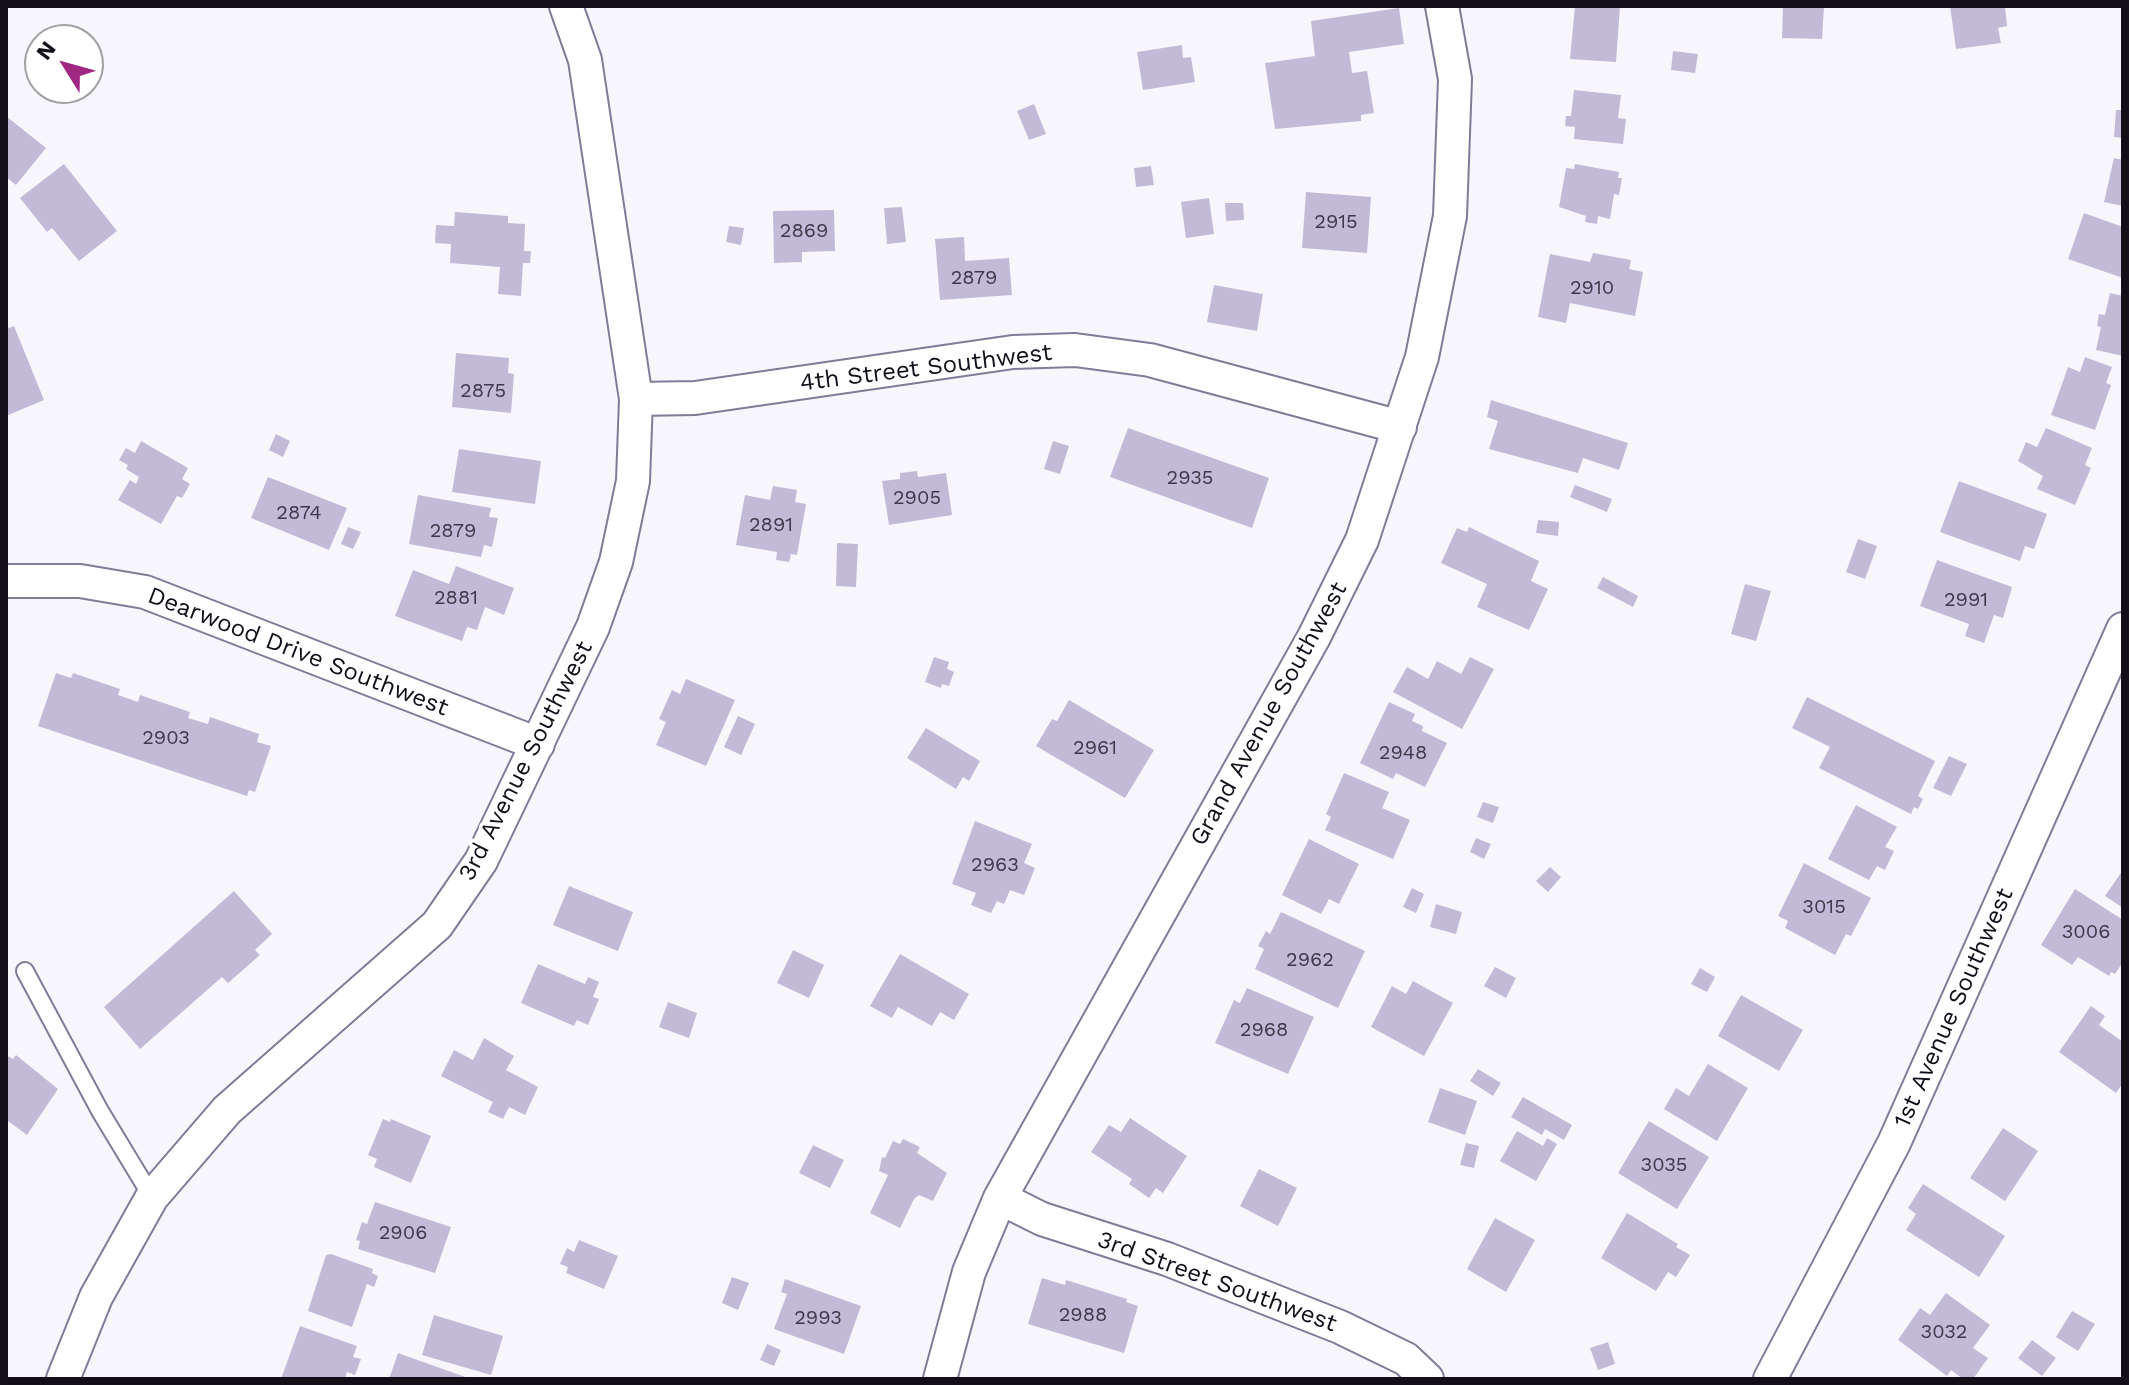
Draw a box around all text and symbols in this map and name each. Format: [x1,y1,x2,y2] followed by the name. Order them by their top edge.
[24,24,104,104] north arrow
[31,36,61,64] text: N
[1314,210,1358,234] house number: 2915
[780,219,828,243] house number: 2869
[951,266,997,290] house number: 2879
[1570,276,1614,300] house number: 2910
[798,338,1054,398] street label: 4th Street Southwest
[460,379,506,403] house number: 2875
[1167,466,1213,490] house number: 2935
[893,486,941,510] house number: 2905
[276,501,322,525] house number: 2874
[749,513,793,537] house number: 2891
[430,519,476,543] house number: 2879
[1184,577,1354,851] street label: Grand Avenue Southwest
[144,581,452,723] street label: Dearwood Drive Southwest
[434,586,478,610] house number: 2881
[1944,588,1988,612] house number: 2991
[453,636,599,886] street label: 3rd Avenue Southwest
[142,726,190,750] house number: 2903
[1073,736,1117,760] house number: 2961
[1379,741,1427,765] house number: 2948
[971,853,1019,877] house number: 2963
[1888,884,2020,1132] street label: 1st Avenue Southwest
[1802,895,1846,919] house number: 3015
[2062,920,2110,944] house number: 3006
[1286,948,1334,972] house number: 2962
[1240,1018,1288,1042] house number: 2968
[1641,1153,1687,1177] house number: 3035
[379,1221,427,1245] house number: 2906
[1093,1225,1341,1339] street label: 3rd Street Southwest
[1059,1303,1107,1327] house number: 2988
[794,1306,842,1330] house number: 2993
[1920,1320,1968,1344] house number: 3032

